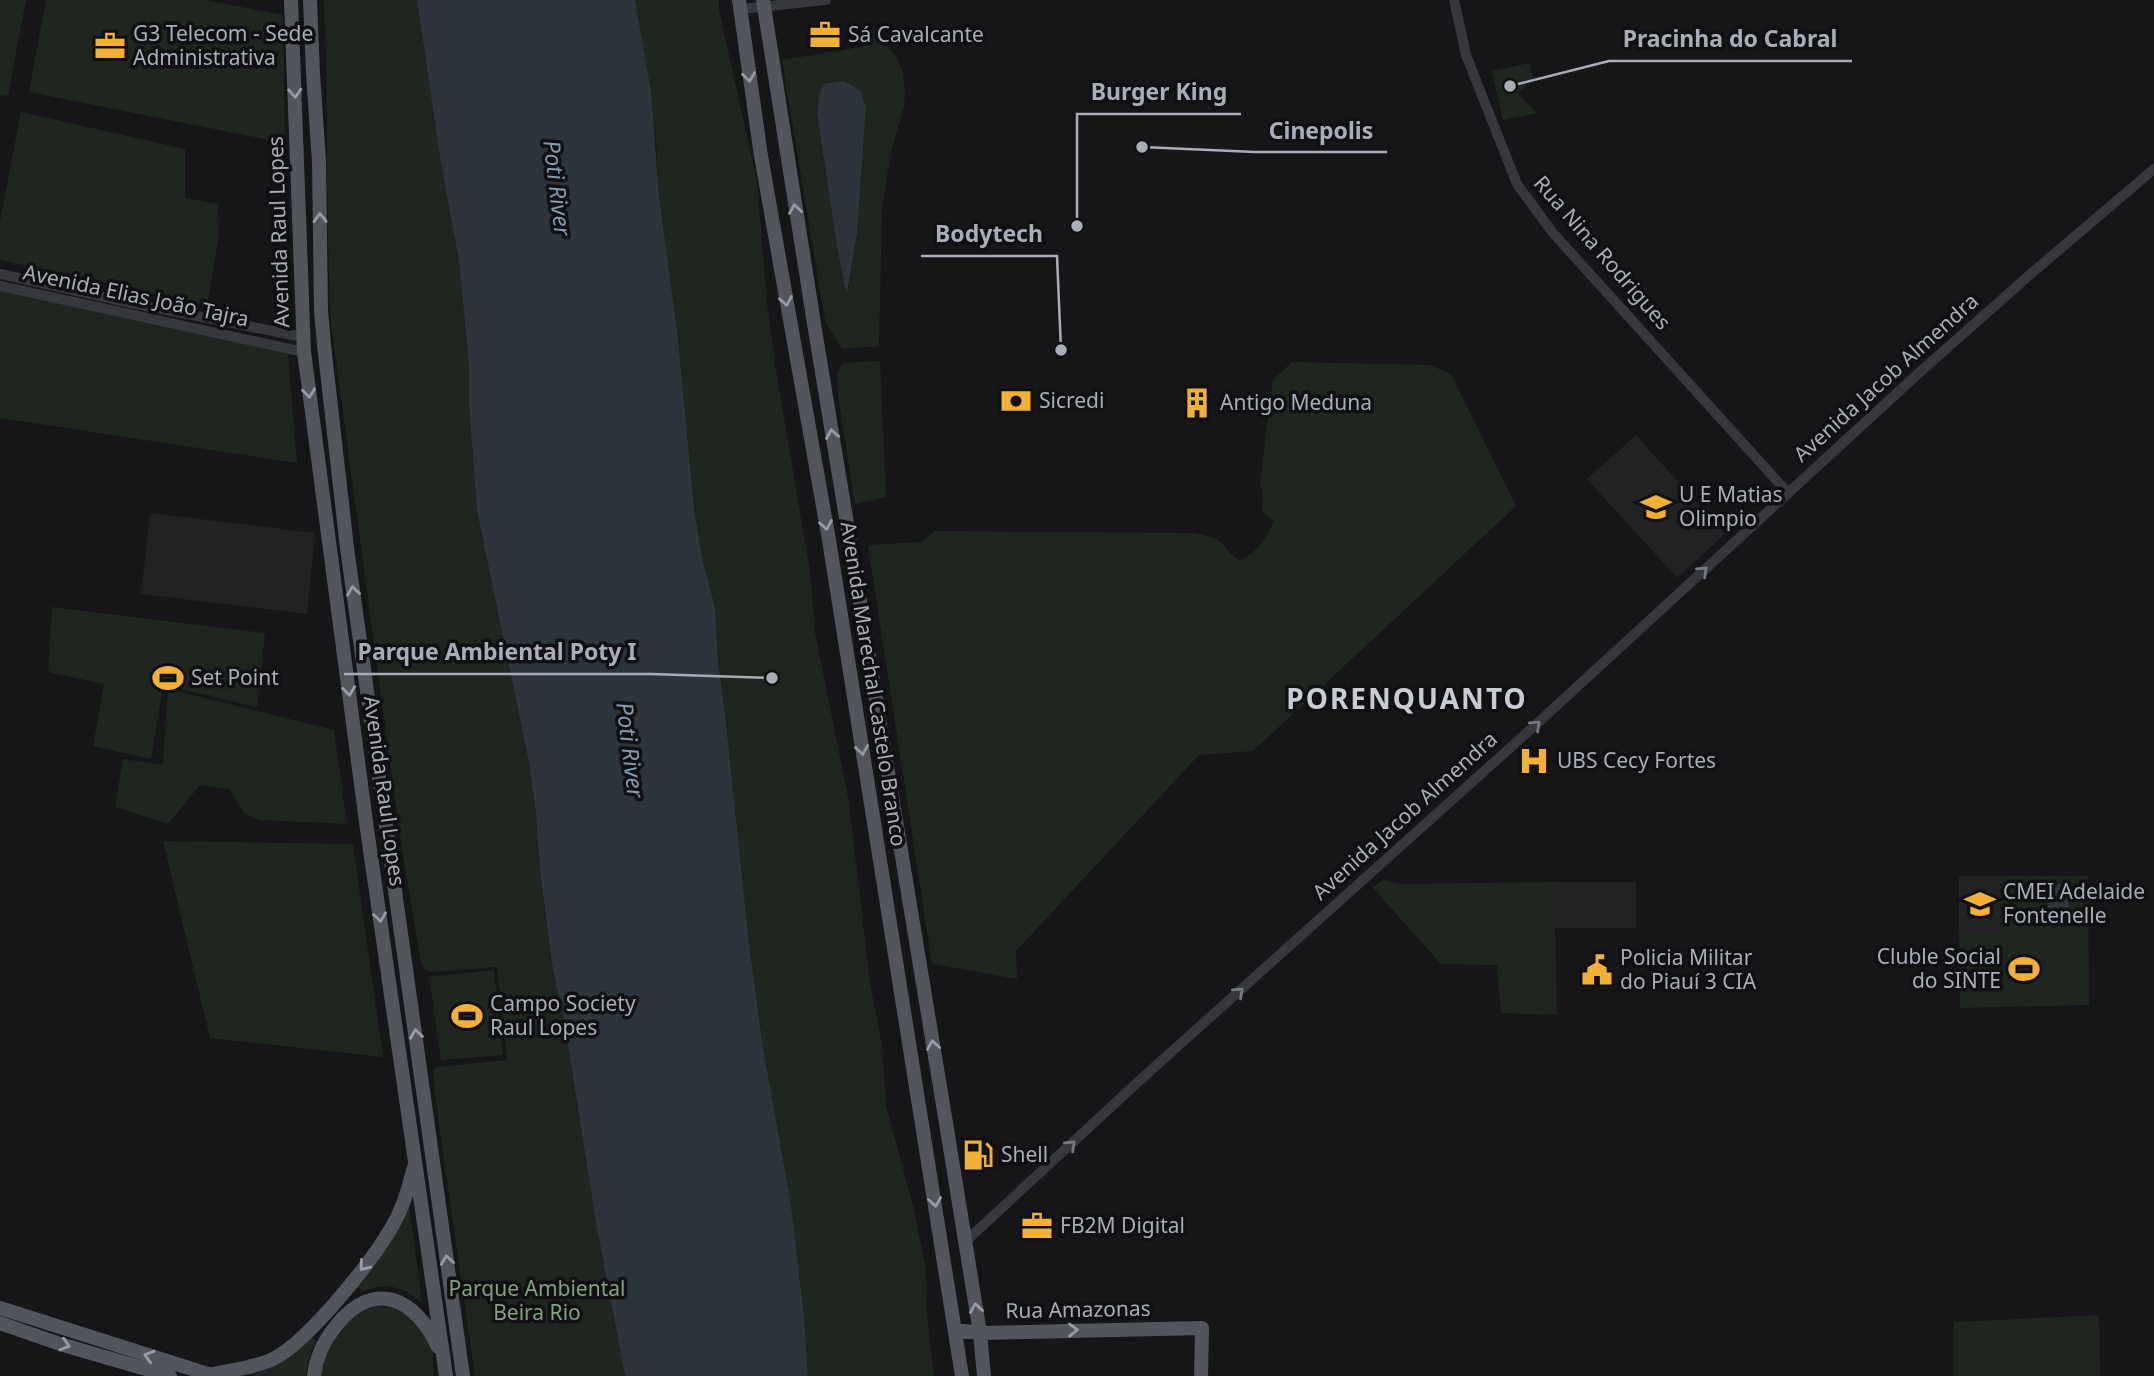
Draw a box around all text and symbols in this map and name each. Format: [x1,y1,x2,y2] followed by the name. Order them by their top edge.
[1609,17,1852,61] callout: Pracinha do Cabral
[808,18,842,52] office icon: Sá Cavalcante
[133,19,313,71] place label: G3 Telecom - Sede Administrativa
[848,20,984,48] place label: Sá Cavalcante
[1623,22,1837,54] text: Pracinha do Cabral
[93,29,127,63] office icon: G3 Telecom - Sede Administrativa
[1077,70,1241,114] callout: Burger King
[742,71,757,82] one-way arrow
[1091,75,1227,107] text: Burger King
[287,87,302,98] one-way arrow
[1255,108,1387,152] callout: Cinepolis
[1269,114,1373,146] text: Cinepolis
[261,136,295,328] street label: Avenida Raul Lopes
[536,138,580,238] water label: Poti River
[1528,169,1677,335] street label: Rua Nina Rodrigues
[788,204,803,215] one-way arrow
[312,212,328,223] one-way arrow
[921,212,1057,256] callout: Bodytech
[935,217,1043,249] text: Bodytech
[21,257,252,333] street label: Avenida Elias João Tajra
[1787,287,1984,468] street label: Avenida Jacob Almendra
[777,295,792,307] one-way arrow
[999,384,1033,418] bank icon: Sicredi
[1039,386,1104,414] place label: Sicredi
[1180,386,1214,420] building icon: Antigo Meduna
[301,387,316,399] one-way arrow
[1220,388,1372,416] place label: Antigo Meduna
[825,428,840,440] one-way arrow
[1679,480,1783,532] place label: U E Matias Olimpio
[1639,490,1673,524] school or university icon: U E Matias Olimpio
[818,519,833,531] one-way arrow
[834,519,914,848] street label: Avenida Marechal Castelo Branco
[1695,567,1708,579] one-way arrow
[346,585,361,597] one-way arrow
[344,630,651,674] callout: Parque Ambiental Poty I
[358,635,636,667] text: Parque Ambiental Poty I
[151,661,185,695] sports icon: Set Point
[191,663,279,691] place label: Set Point
[1286,679,1528,717] district label: PORENQUANTO
[342,686,357,697] one-way arrow
[358,694,412,888] street label: Avenida Raul Lopes
[609,700,653,800] water label: Poti River
[1528,721,1541,733] one-way arrow
[1306,725,1503,906] street label: Avenida Jacob Almendra
[854,744,869,755] one-way arrow
[1517,744,1551,778] hospital icon: UBS Cecy Fortes
[1557,746,1716,774] place label: UBS Cecy Fortes
[2003,877,2145,929] place label: CMEI Adelaide Fontenelle
[1963,887,1997,921] school or university icon: CMEI Adelaide Fontenelle
[373,911,388,923] one-way arrow
[1877,942,2001,994] place label: Cluble Social do SINTE
[1620,943,1757,995] place label: Policia Militar do Piauí 3 CIA
[2007,952,2041,986] sports icon: Cluble Social do SINTE
[1580,953,1614,987] public building icon: Policia Militar do Piauí 3 CIA
[1231,987,1244,1000] one-way arrow
[490,989,636,1041] place label: Campo Society Raul Lopes
[450,999,484,1033] sports icon: Campo Society Raul Lopes
[408,1029,423,1040] one-way arrow
[926,1039,941,1051] one-way arrow
[961,1138,995,1172] fuel station icon: Shell
[1001,1140,1048,1168] place label: Shell
[1063,1140,1076,1153] one-way arrow
[927,1196,942,1208] one-way arrow
[1020,1209,1054,1243] office icon: FB2M Digital
[1060,1211,1185,1239] place label: FB2M Digital
[440,1254,455,1266] one-way arrow
[360,1259,373,1271] one-way arrow
[449,1274,625,1326] park label: Parque Ambiental Beira Rio
[1005,1294,1151,1324] street label: Rua Amazonas
[969,1302,984,1314] one-way arrow
[1068,1322,1078,1338] one-way arrow
[58,1337,70,1352] one-way arrow
[143,1349,155,1364] one-way arrow

